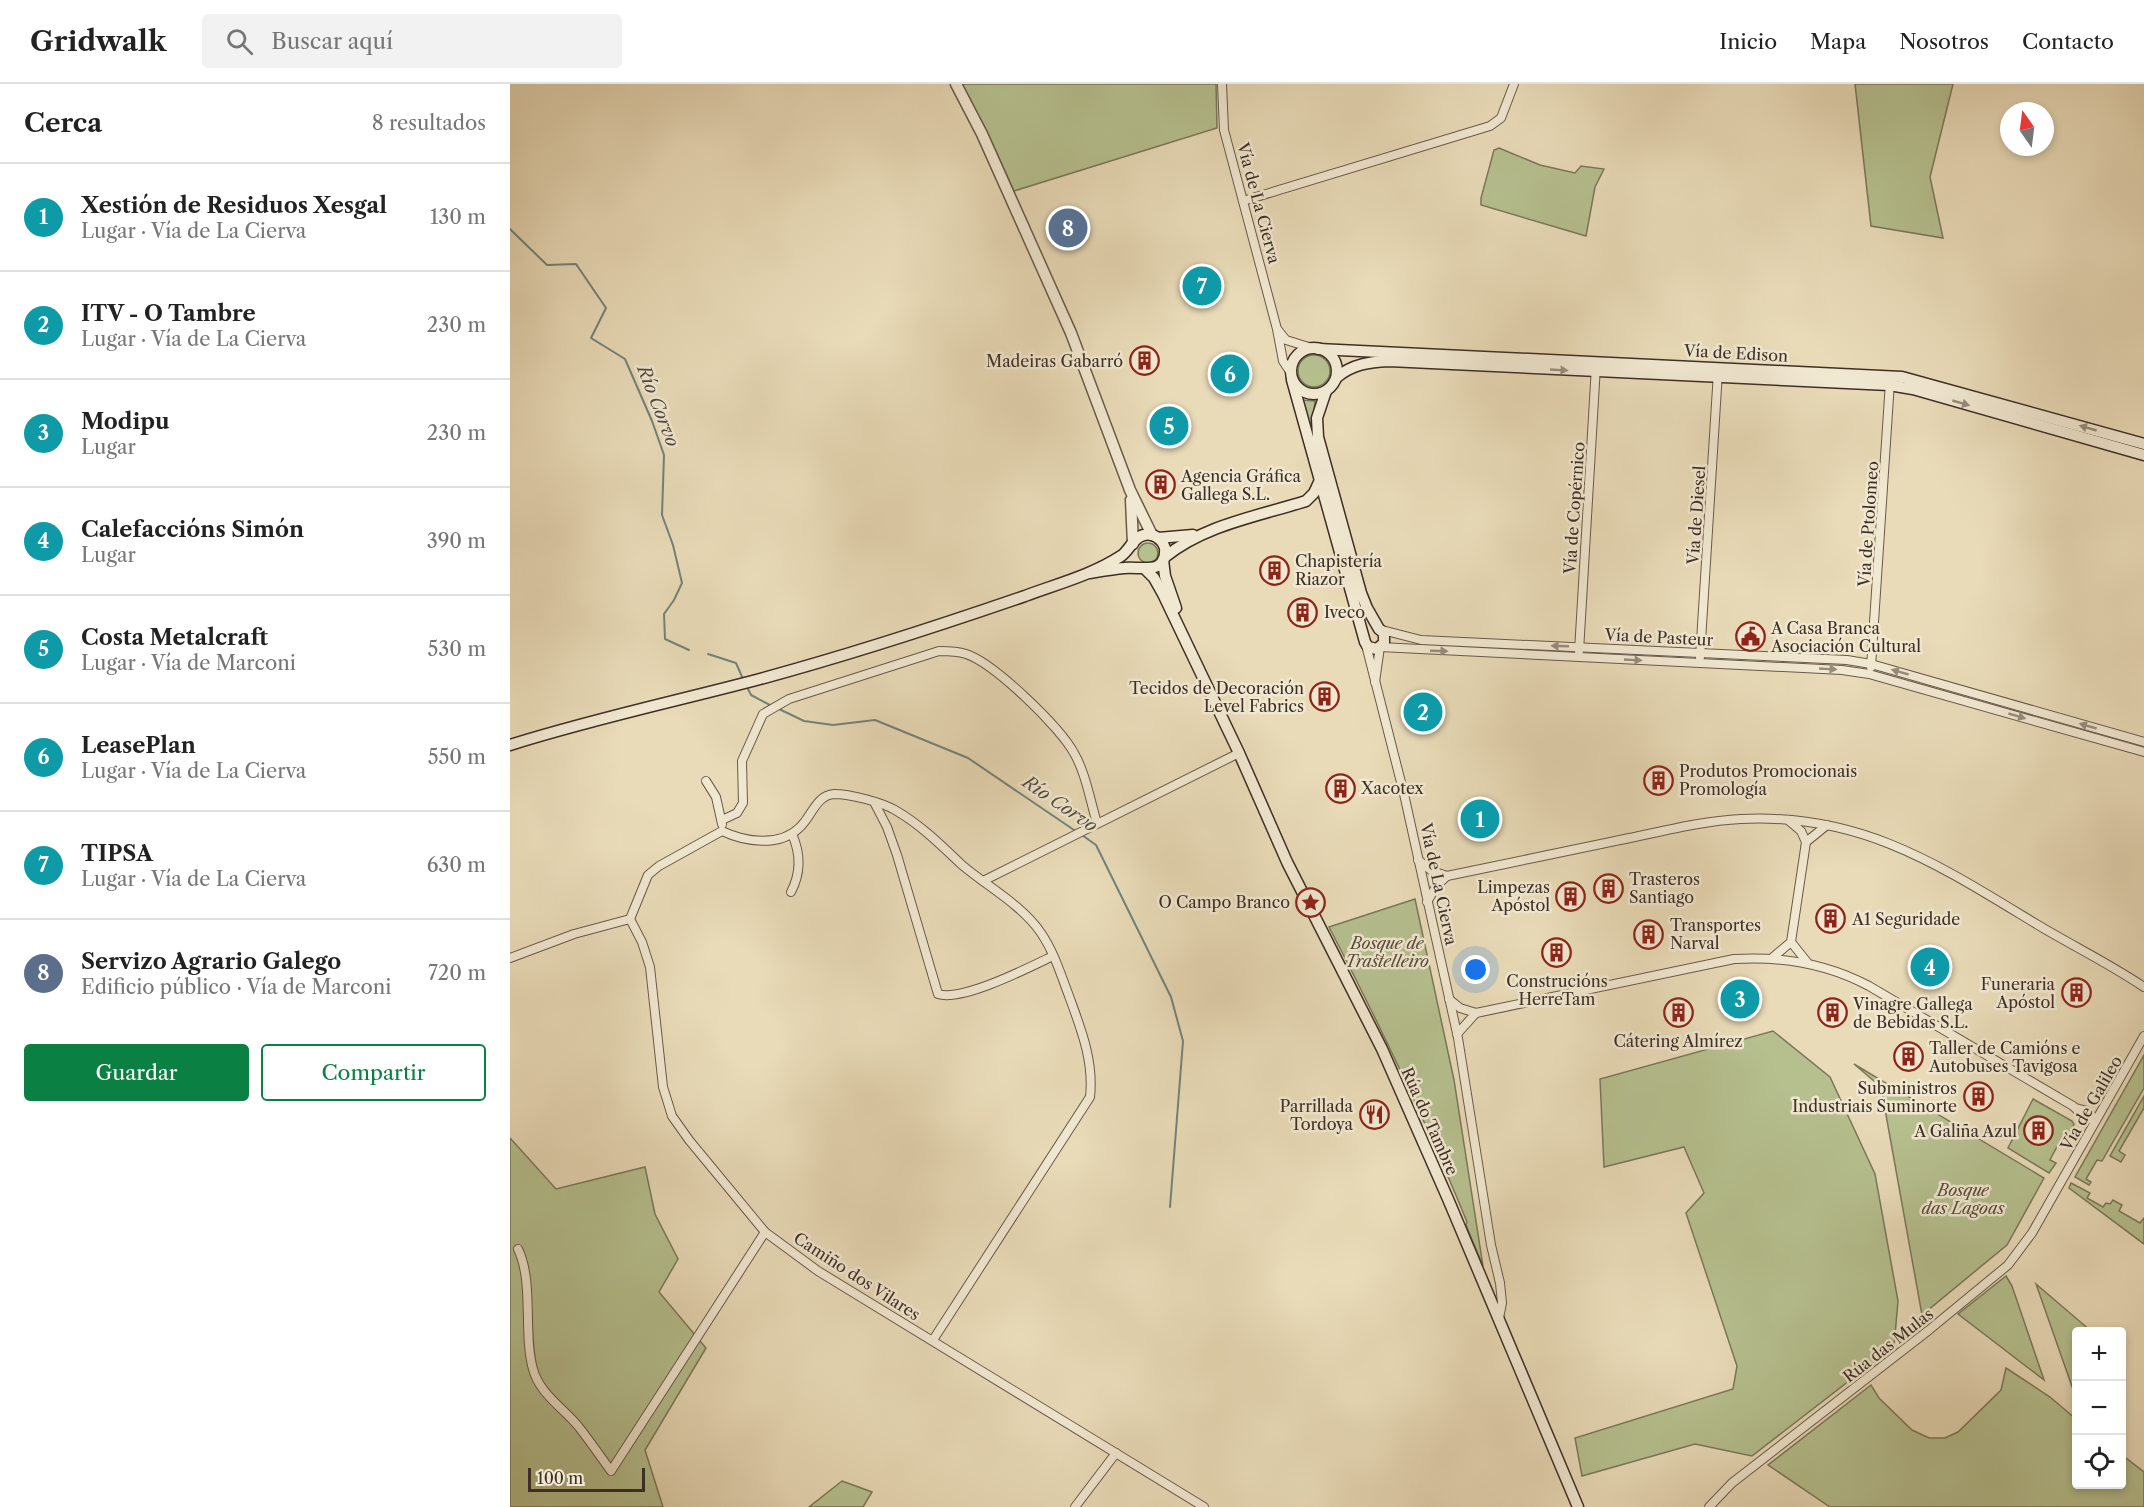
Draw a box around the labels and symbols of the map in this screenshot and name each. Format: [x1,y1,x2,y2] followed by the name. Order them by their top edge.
[2000,102,2054,156] north arrow
[1233,139,1285,266] street label: Vía de La Cierva
[1048,206,1088,250] pin: 8
[1182,264,1222,308] pin: 7
[1682,340,1789,366] street label: Vía de Edison
[1128,345,1160,377] building icon: Madeiras Gabarró
[986,351,1123,371] place label: Madeiras Gabarró
[1210,352,1250,396] pin: 6
[632,360,684,450] water label: Río Corvo
[1550,365,1569,374] one-way arrow
[1953,399,1971,408] one-way arrow
[1150,404,1188,448] pin: 5
[2079,423,2097,432] one-way arrow
[1559,441,1589,576] street label: Vía de Copérnico
[1854,460,1882,589] street label: Vía de Ptolomeo
[1682,465,1709,566] street label: Vía de Diesel
[1180,466,1301,504] place label: Agencia Gráfica Gallega S.L.
[1144,469,1176,501] building icon: Agencia Gráfica Gallega S.L.
[1295,551,1383,589] place label: Chapistería Riazor
[1258,554,1290,586] building icon: Chapistería Riazor
[1287,596,1319,628] building icon: Iveco
[1324,602,1365,622] place label: Iveco
[1770,618,1921,656] place label: A Casa Branca Asociación Cultural
[1734,621,1766,653] public building icon: A Casa Branca Asociación Cultural
[1603,624,1714,650] street label: Vía de Pasteur
[1551,642,1570,651] one-way arrow
[1429,646,1448,655] one-way arrow
[1624,655,1643,664] one-way arrow
[1819,665,1838,674] one-way arrow
[1891,667,1909,676] one-way arrow
[1129,678,1304,716] place label: Tecidos de Decoración Level Fabrics
[1309,681,1341,713] building icon: Tecidos de Decoración Level Fabrics
[1404,690,1442,734] pin: 2
[2008,712,2026,721] one-way arrow
[2079,721,2097,730] one-way arrow
[1679,761,1857,799] place label: Produtos Promocionais Promología
[1642,764,1674,796] building icon: Produtos Promocionais Promología
[1017,770,1102,837] water label: Río Corvo
[1324,772,1356,804] building icon: Xacotex
[1360,778,1424,798] place label: Xacotex
[1460,796,1500,842] pin: 1
[1416,820,1462,947] street label: Vía de La Cierva
[1629,869,1700,907] place label: Trasteros Santiago
[1592,872,1624,904] building icon: Trasteros Santiago
[1477,877,1550,915] place label: Limpezas Apóstol
[1555,880,1587,912] building icon: Limpezas Apóstol
[1295,886,1327,918] place icon: O Campo Branco
[1158,892,1290,912] place label: O Campo Branco
[1815,903,1847,935] building icon: A1 Seguridade
[1851,909,1960,929] place label: A1 Seguridade
[1670,915,1761,953] place label: Transportes Narval
[1633,918,1665,950] building icon: Transportes Narval
[1345,933,1429,971] park label: Bosque de Trastelleiro
[1541,937,1573,969] building icon: Construcións HerreTam
[1910,944,1950,990] pin: 4
[1461,955,1490,984] your location
[1506,971,1608,1009] place label: Construcións HerreTam
[1981,974,2056,1012] place label: Funeraria Apóstol
[1720,976,1760,1022] pin: 3
[2060,977,2092,1009] building icon: Funeraria Apóstol
[1852,994,1973,1032] place label: Vinagre Gallega de Bebidas S.L.
[1662,997,1694,1029] building icon: Cátering Almírez
[1816,997,1848,1029] building icon: Vinagre Gallega de Bebidas S.L.
[1613,1031,1743,1051] place label: Cátering Almírez
[1928,1038,2081,1076] place label: Taller de Camións e Autobuses Tavigosa
[1892,1041,1924,1073] building icon: Taller de Camións e Autobuses Tavigosa
[2055,1052,2126,1155] street label: Vía de Galileo
[1397,1064,1463,1178] street label: Rúa do Tambre
[1792,1078,1957,1116] place label: Subministros Industriais Suminorte
[1962,1081,1994,1113] building icon: Subministros Industriais Suminorte
[1280,1096,1354,1134] place label: Parrillada Tordoya
[1358,1099,1390,1131] restaurant icon: Parrillada Tordoya
[2022,1115,2054,1147] building icon: A Galiña Azul
[1913,1121,2017,1141] place label: A Galiña Azul
[1922,1180,2004,1218] park label: Bosque das Lagoas
[790,1228,924,1324] street label: Camiño dos Vilares
[1839,1304,1937,1386] street label: Rúa das Mulas
[528,1465,645,1492] scale bar

